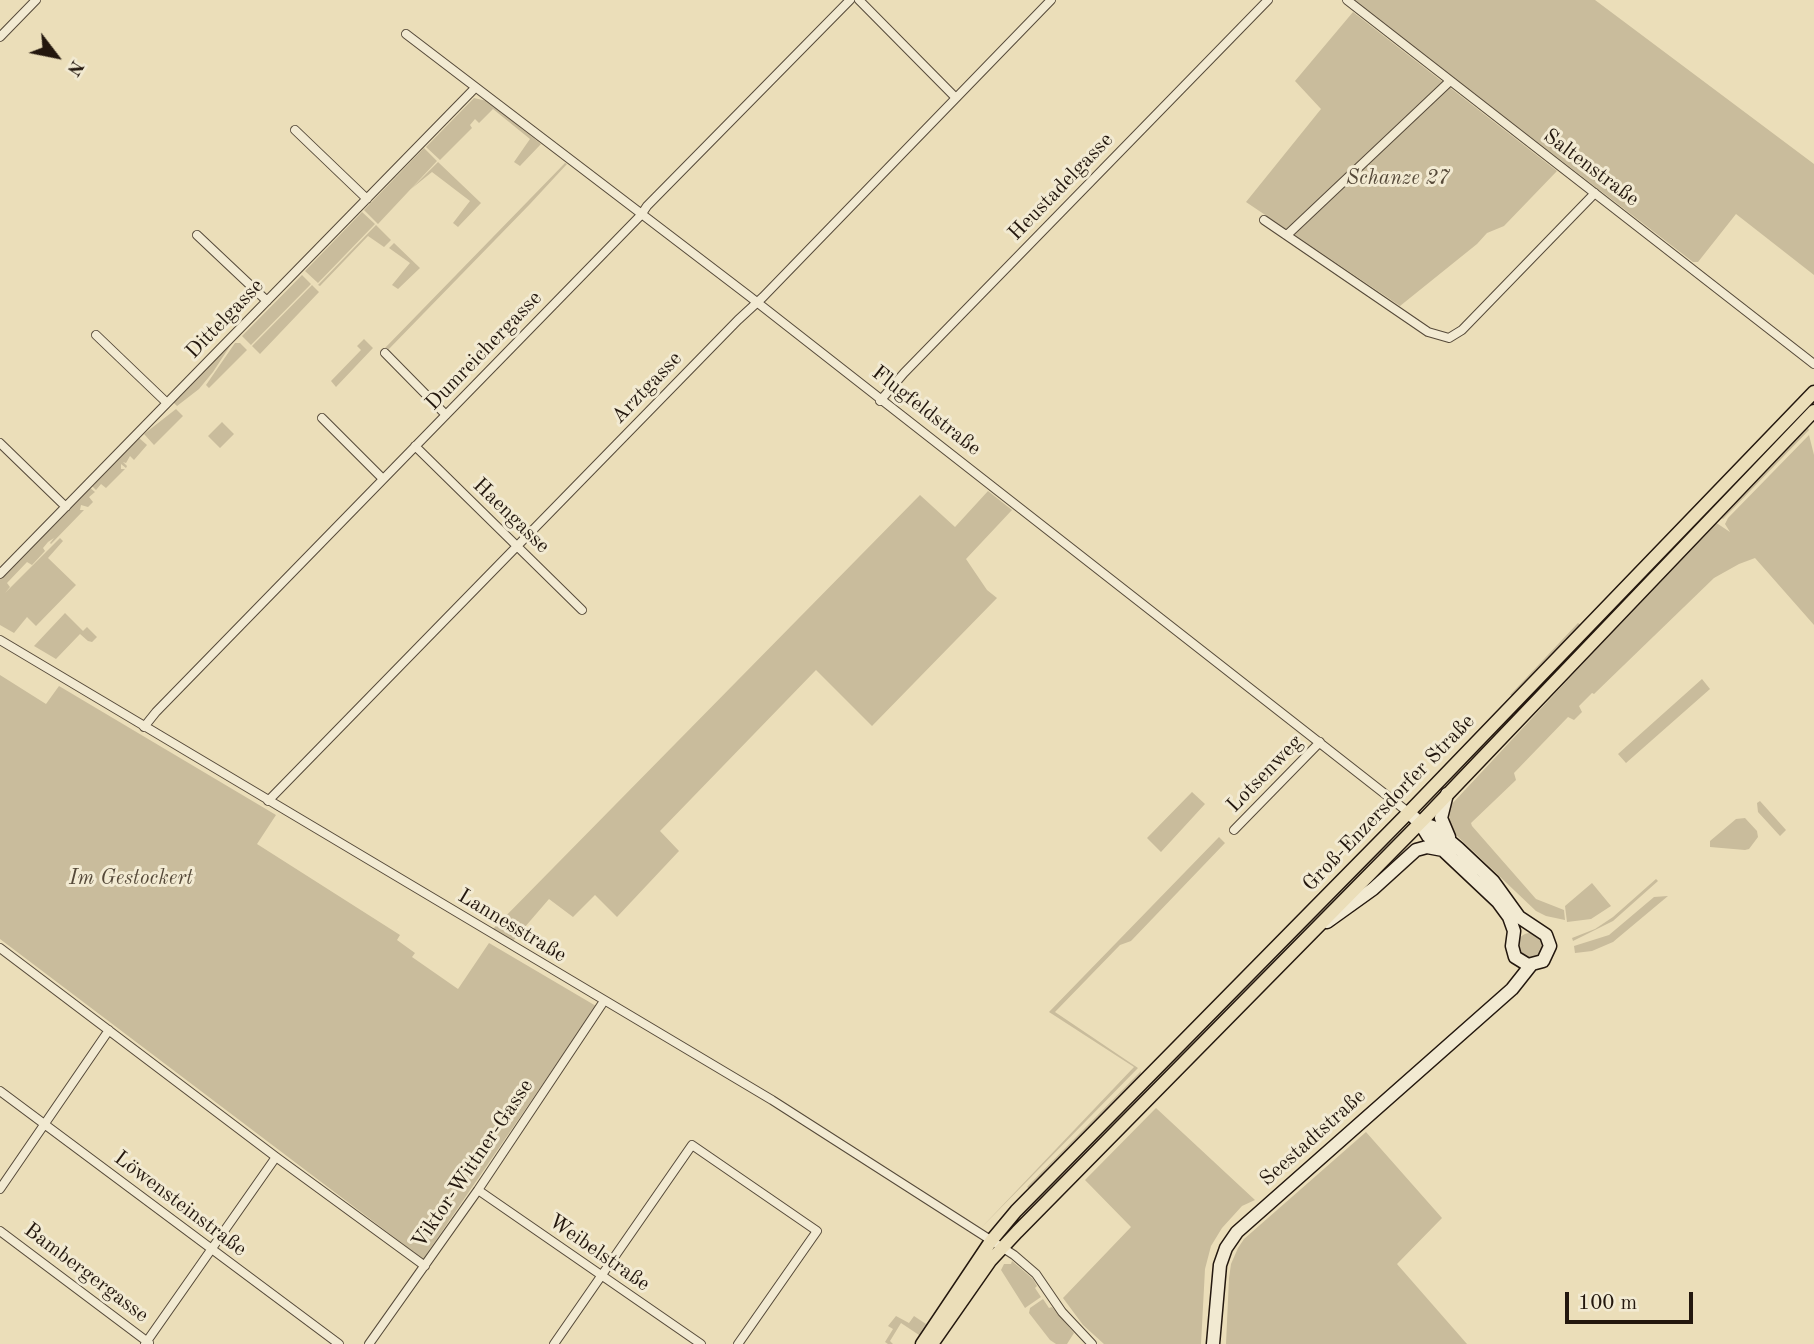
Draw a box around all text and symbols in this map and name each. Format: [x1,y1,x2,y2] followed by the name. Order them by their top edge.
[21,21,91,91] north arrow
[62,56,86,79] text: N
[1538,124,1644,212] street label: Saltenstraße
[1003,128,1119,246] street label: Heustadelgasse
[1346,165,1450,191] park label: Schanze 27
[181,274,269,364] street label: Dittelgasse
[421,286,547,416] street label: Dumreichergasse
[606,347,688,429] street label: Arztgasse
[866,361,986,461] street label: Flugfeldstraße
[467,473,555,559] street label: Haengasse
[1298,709,1480,897] street label: Groß-Enzersdorfer Straße
[1222,730,1308,818] street label: Lotsenweg
[69,865,193,891] park label: Im Gestockert
[453,884,571,968] street label: Lannesstraße
[407,1075,539,1253] street label: Viktor-Wittner-Gasse
[1255,1084,1371,1192] street label: Seestadtstraße
[109,1146,251,1262] street label: Löwensteinstraße
[543,1209,655,1297] street label: Weibelstraße
[19,1218,153,1328] street label: Bambergergasse
[1569,1278,1697,1322] scale bar
[1578,1293,1637,1314] text: 100 m

